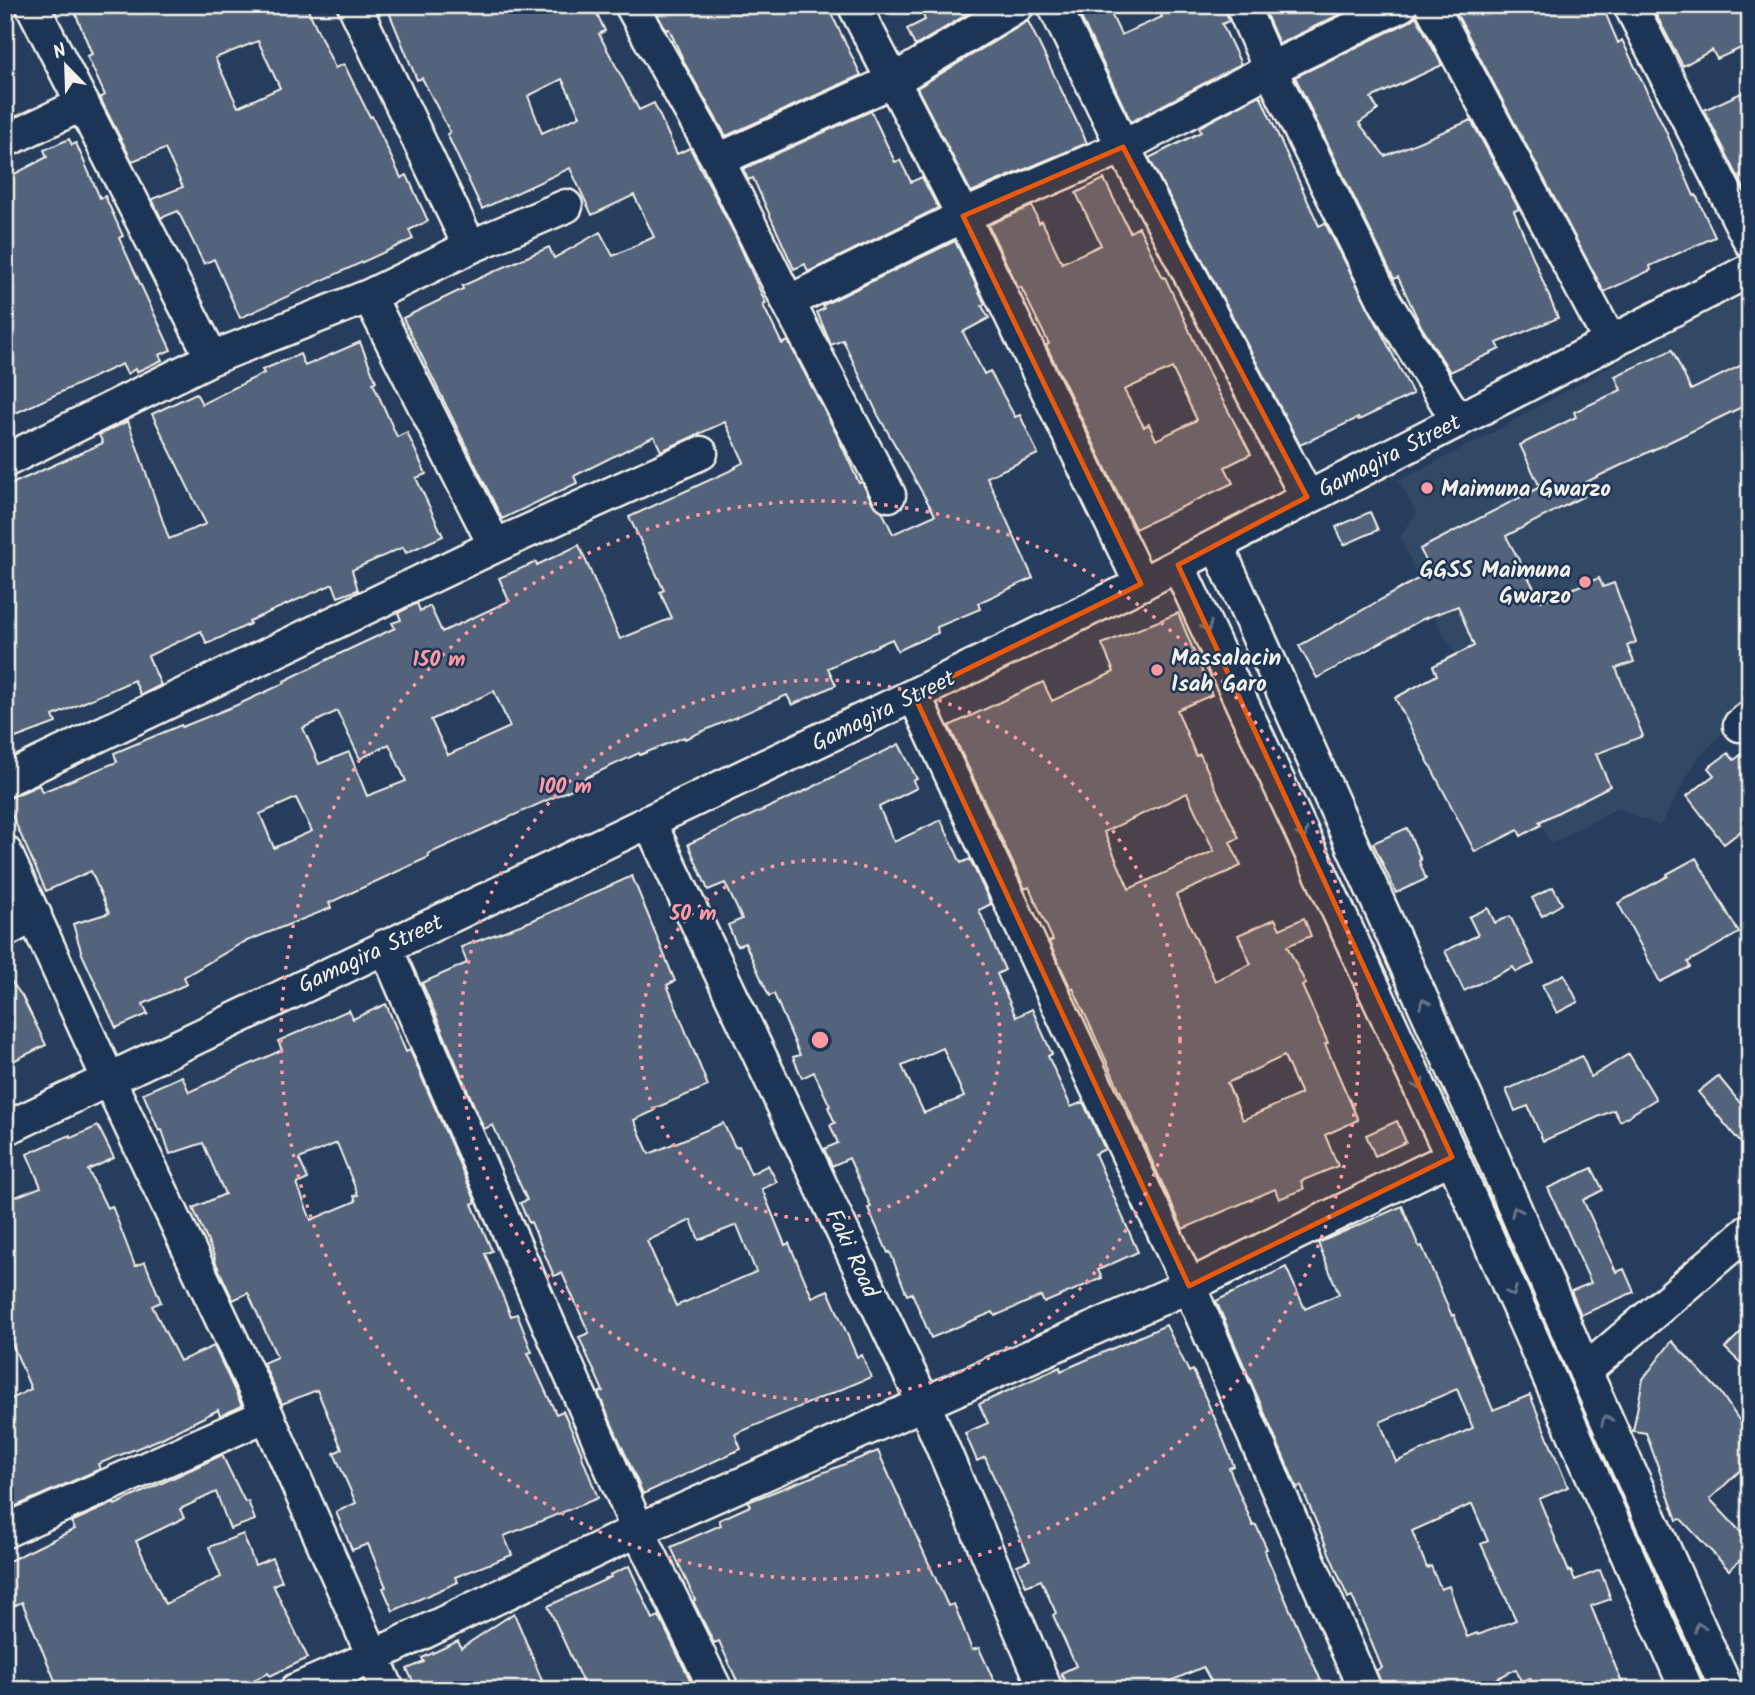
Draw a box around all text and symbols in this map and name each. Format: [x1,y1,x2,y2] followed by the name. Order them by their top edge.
[32,32,102,102] north arrow
[49,36,72,68] text: N
[1312,405,1469,508] street label: Gamagira Street
[1441,472,1611,508] place label: Maimuna Gwarzo
[1419,480,1435,496] marker: Maimuna Gwarzo
[1420,553,1571,615] place label: GGSS Maimuna Gwarzo
[1577,574,1593,590] marker: GGSS Maimuna Gwarzo
[1199,620,1213,632] one-way arrow
[1171,641,1281,703] place label: Massalacin Isah Garo
[412,644,466,677] text: 150 m
[806,661,963,762] street label: Gamagira Street
[1149,662,1165,678] marker: Massalacin Isah Garo
[538,771,592,804] text: 100 m
[1295,827,1309,839] one-way arrow
[669,898,716,931] text: 50 m
[292,905,450,1004] street label: Gamagira Street
[1418,998,1432,1010] one-way arrow
[808,1028,832,1052] centre of rings
[1411,1077,1425,1090] one-way arrow
[815,1203,888,1305] street label: Faki Road
[1510,1206,1524,1218] one-way arrow
[1504,1285,1518,1297] one-way arrow
[1600,1415,1614,1427] one-way arrow
[1693,1622,1707,1635] one-way arrow

